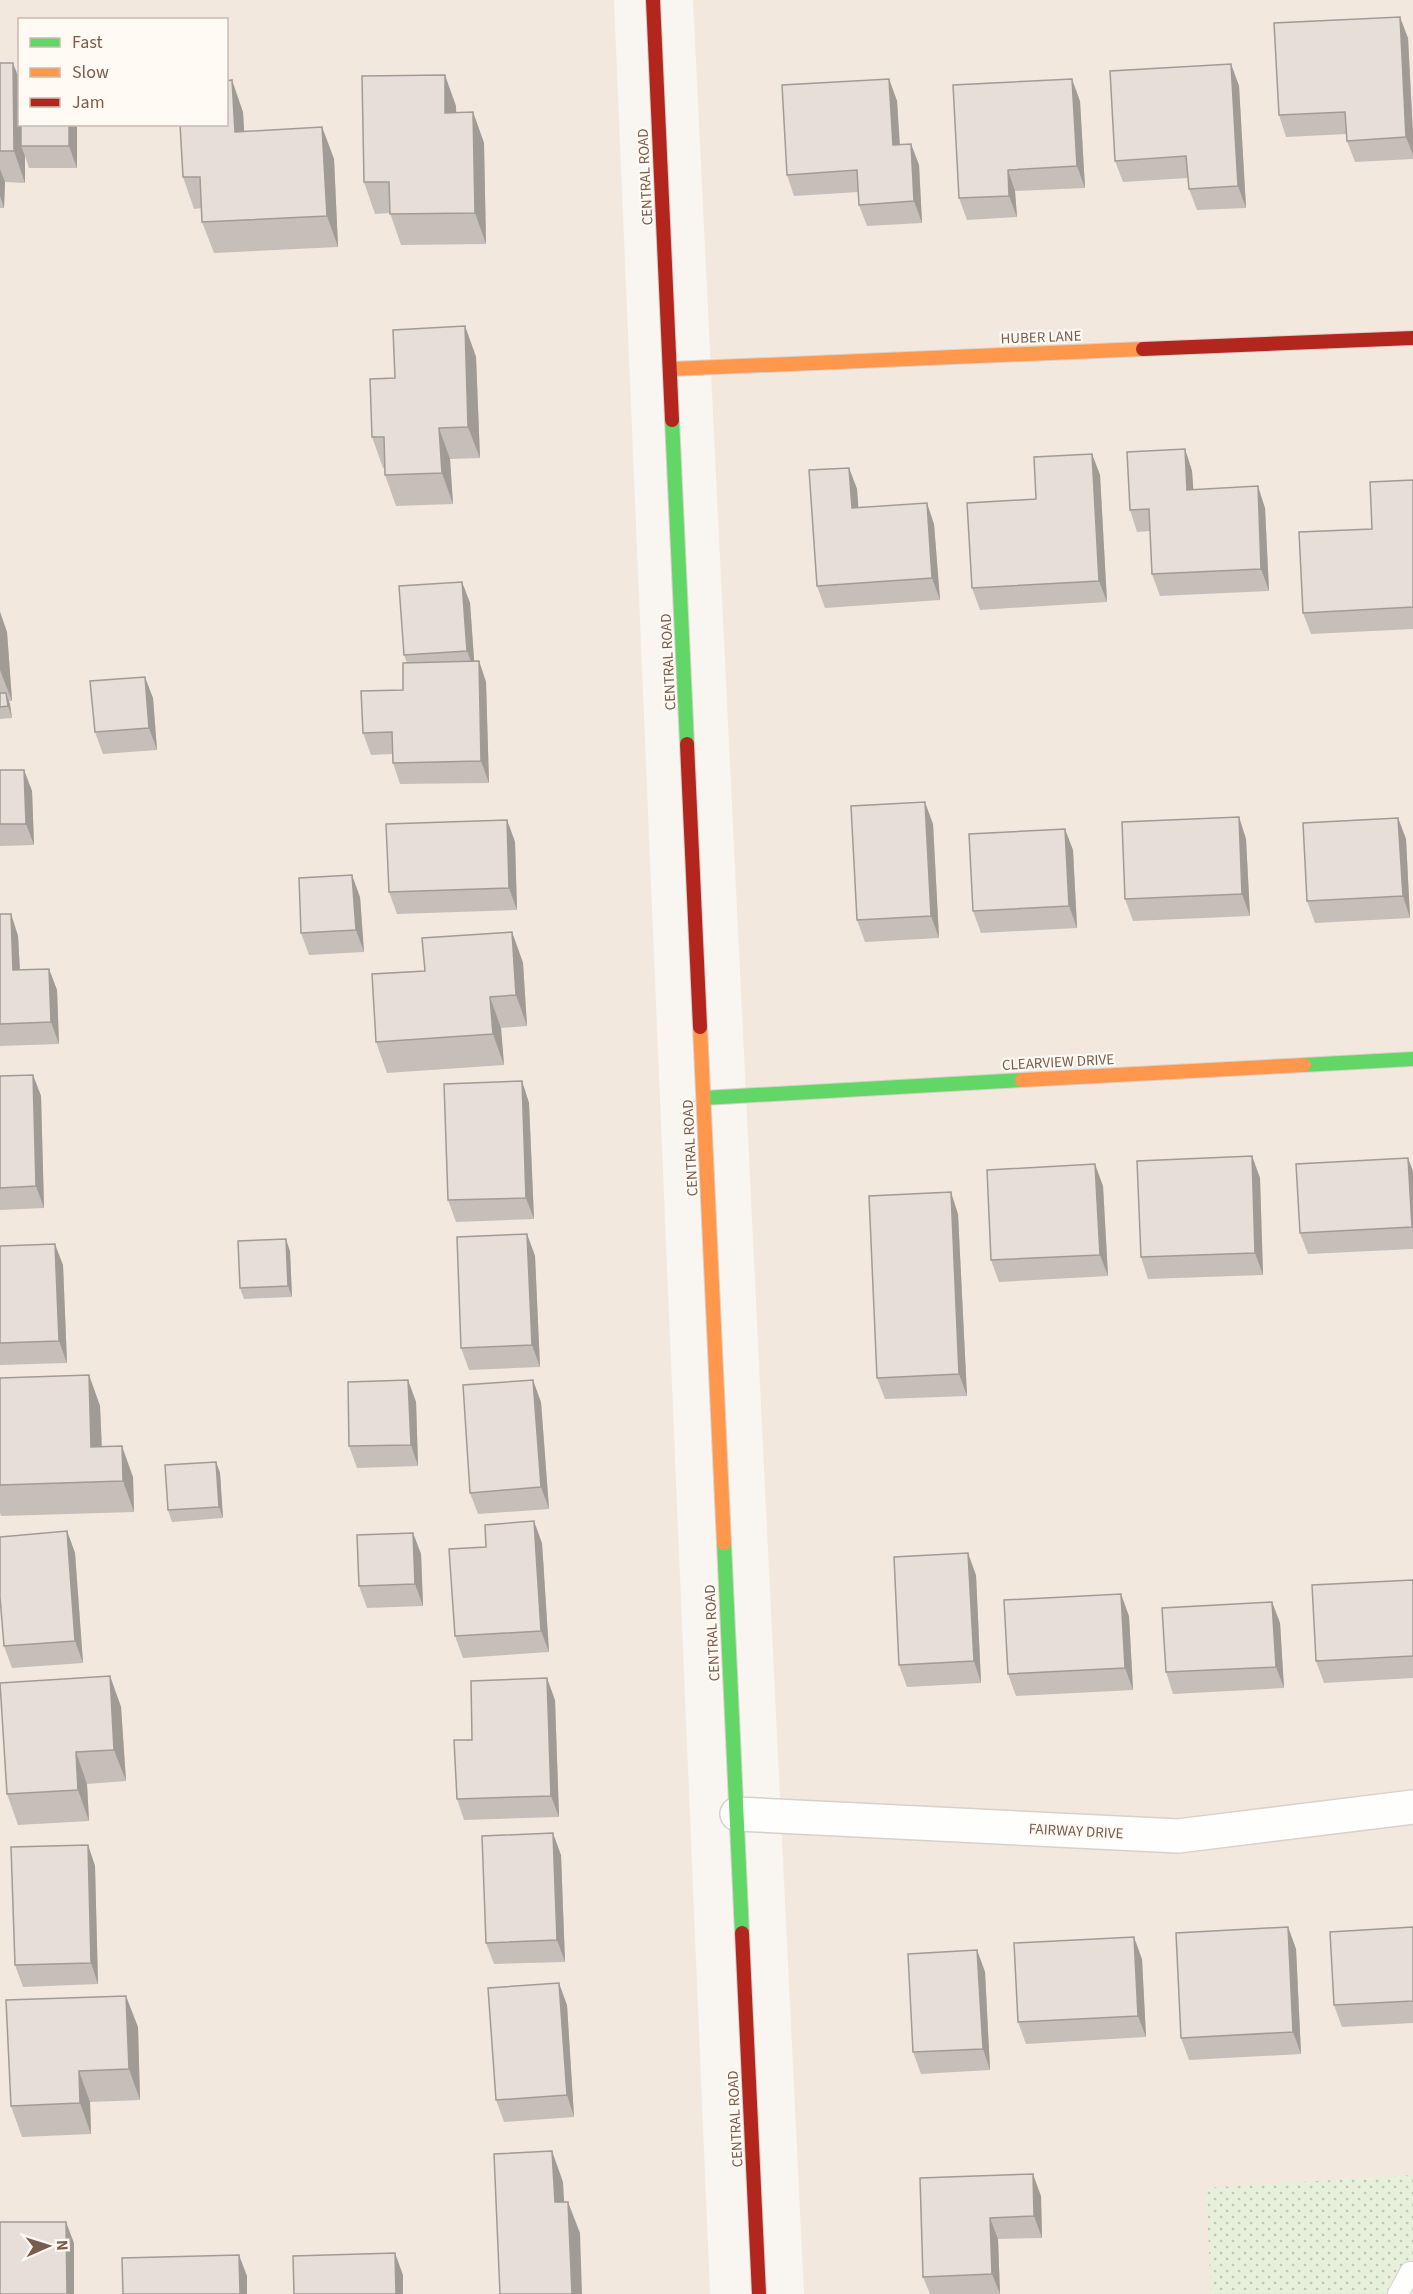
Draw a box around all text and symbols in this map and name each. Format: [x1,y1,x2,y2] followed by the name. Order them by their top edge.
[18,18,228,126] legend
[72,30,103,55] text: Fast
[72,60,109,85] text: Slow
[72,90,105,115] text: Jam
[632,128,659,226] street label: CENTRAL ROAD
[1000,326,1082,349] street label: HUBER LANE
[655,613,682,711] street label: CENTRAL ROAD
[1001,1049,1115,1076] street label: CLEARVIEW DRIVE
[677,1099,704,1197] street label: CENTRAL ROAD
[699,1584,726,1682] street label: CENTRAL ROAD
[1028,1819,1124,1844] street label: FAIRWAY DRIVE
[722,2070,749,2168] street label: CENTRAL ROAD
[18,2216,78,2276] north arrow
[51,2239,73,2251] text: N

